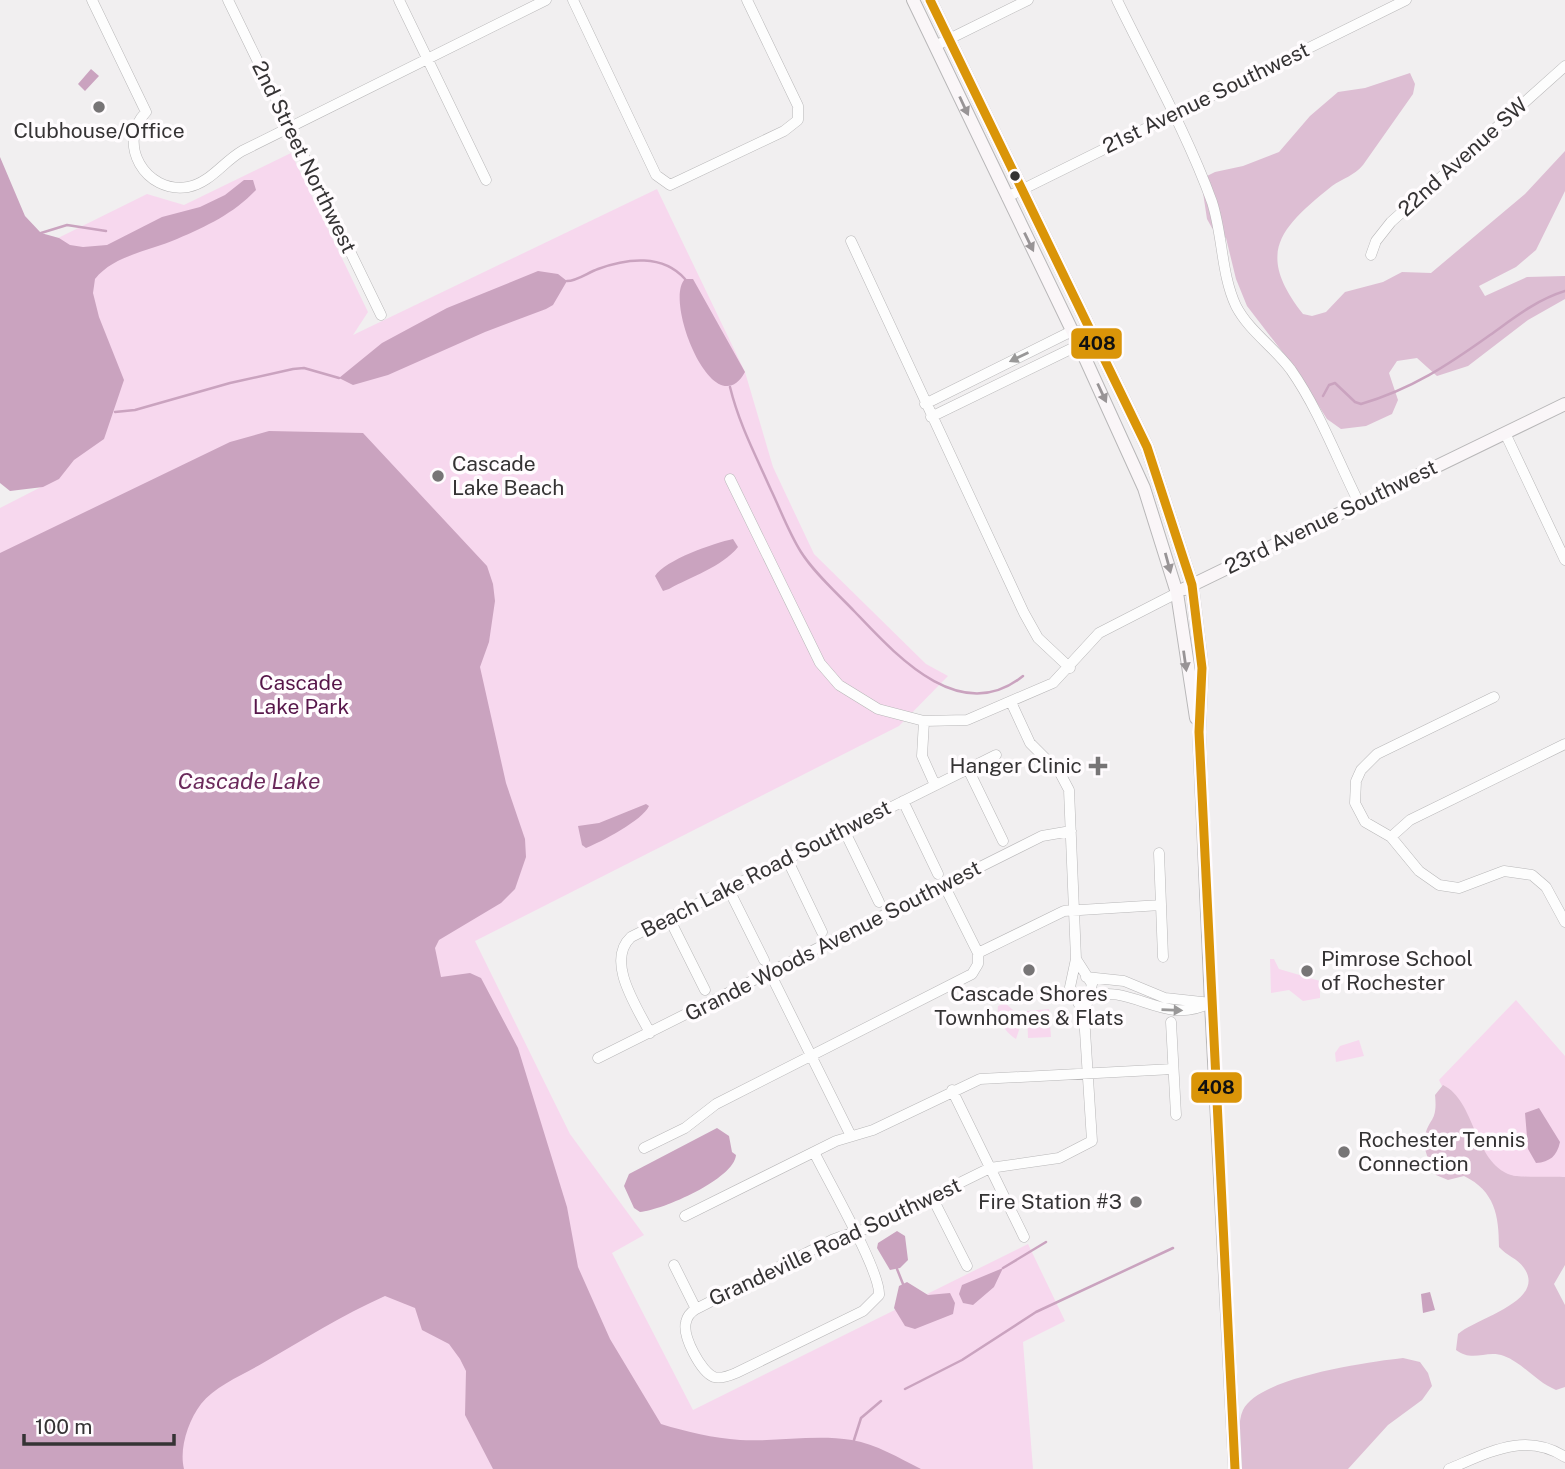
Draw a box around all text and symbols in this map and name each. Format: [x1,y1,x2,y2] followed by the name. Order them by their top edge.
[1099,37,1313,158] street label: 21st Avenue Southwest
[247,57,362,257] street label: 2nd Street Northwest
[1393,92,1533,221] street label: 22nd Avenue SW
[958,96,969,116] one-way arrow
[91,99,107,115] marker: Clubhouse/Office
[13,118,185,143] place label: Clubhouse/Office
[1008,169,1022,183] unlabelled marker
[1023,232,1034,252] one-way arrow
[1070,327,1123,360] line badge: 408
[1078,332,1116,354] text: 408
[1009,352,1029,363] one-way arrow
[1097,382,1108,403] one-way arrow
[452,451,564,500] place label: Cascade Lake Beach
[1221,454,1441,579] street label: 23rd Avenue Southwest
[430,468,446,484] marker: Cascade Lake Beach
[1164,553,1174,574] one-way arrow
[1180,650,1191,672] one-way arrow
[253,670,349,719] park label: Cascade Lake Park
[950,753,1082,778] place label: Hanger Clinic
[1088,756,1108,776] marker: Hanger Clinic
[178,767,320,794] water label: Cascade Lake
[637,795,895,943] street label: Beach Lake Road Southwest
[681,855,985,1026] street label: Grande Woods Avenue Southwest
[1321,946,1473,995] place label: Pimrose School of Rochester
[1021,962,1037,978] marker: Cascade Shores Townhomes & Flats
[1299,963,1315,979] marker: Pimrose School of Rochester
[934,981,1124,1030] place label: Cascade Shores Townhomes & Flats
[1162,1004,1184,1015] one-way arrow
[1190,1071,1243,1104] line badge: 408
[1197,1076,1235,1098] text: 408
[1358,1127,1525,1176] place label: Rochester Tennis Connection
[1336,1144,1352,1160] marker: Rochester Tennis Connection
[705,1172,965,1311] street label: Grandeville Road Southwest
[978,1189,1122,1214] place label: Fire Station #3
[1128,1194,1144,1210] marker: Fire Station #3
[24,1402,175,1446] scale bar
[35,1414,92,1439] text: 100 m

